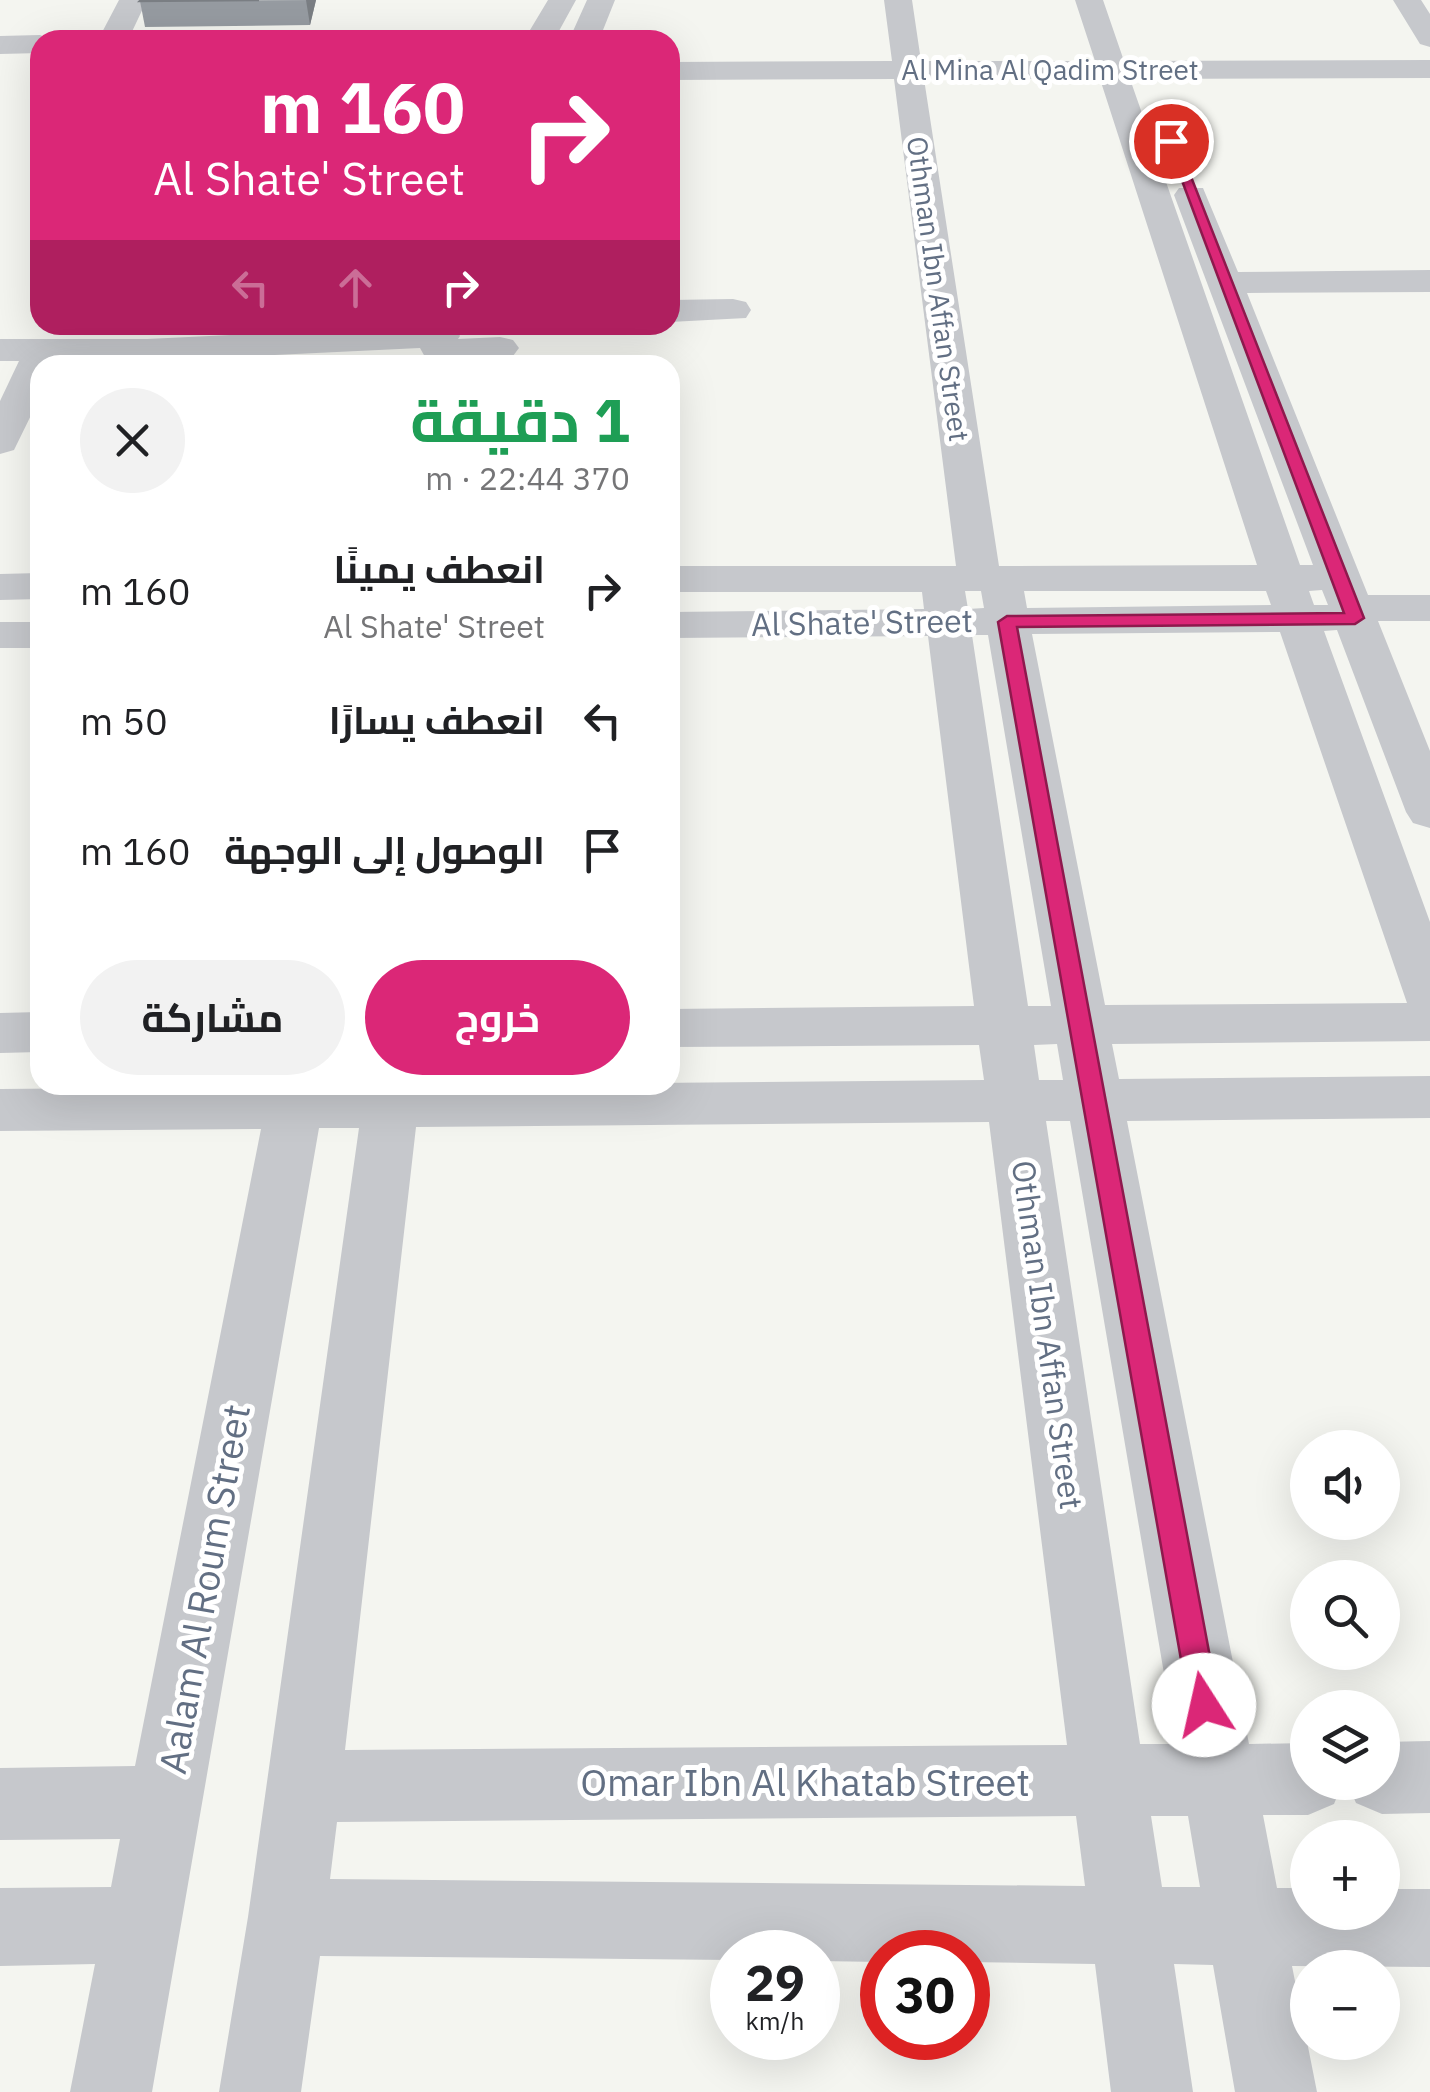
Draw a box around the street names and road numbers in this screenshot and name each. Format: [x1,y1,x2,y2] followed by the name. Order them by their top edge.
[901,51,1199,88] street label: Al Mina Al Qadim Street
[899,134,978,444] street label: Othman Ibn Affan Street
[751,599,973,645] street label: Al Shate' Street
[1003,1158,1093,1512] street label: Othman Ibn Affan Street
[147,1400,260,1777] street label: Aalam Al Roum Street
[580,1757,1030,1806] street label: Omar Ibn Al Khatab Street

